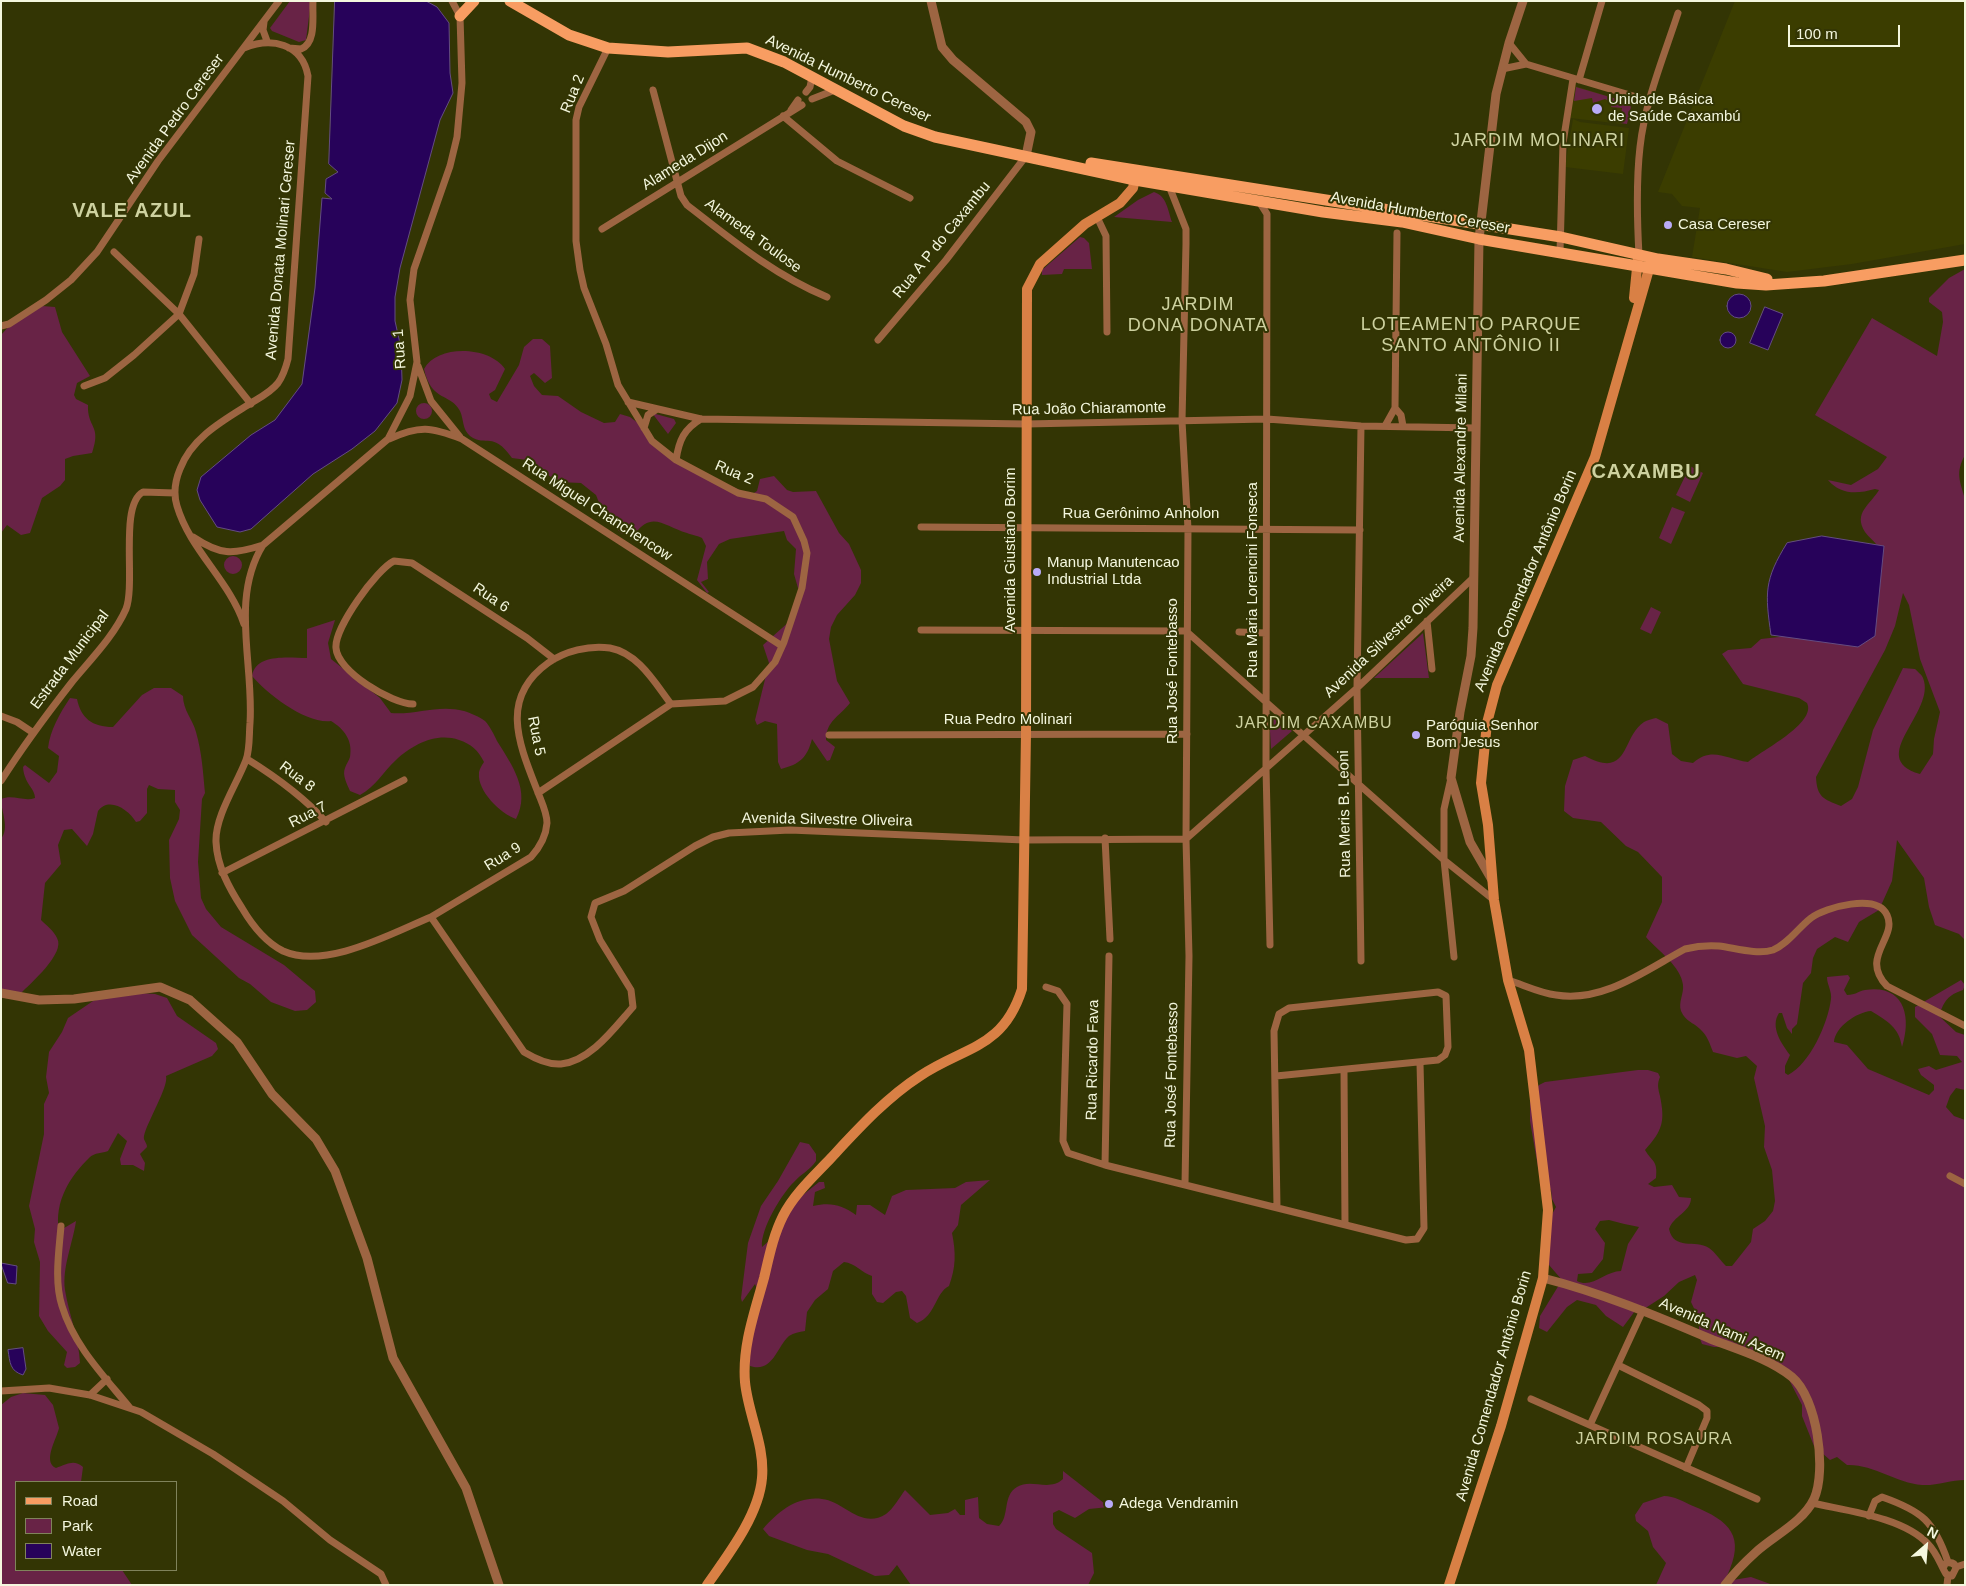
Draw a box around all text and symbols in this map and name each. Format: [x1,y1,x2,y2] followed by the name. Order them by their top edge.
[1791,15,1904,47] scale bar
[1796,25,1838,42] text: 100 m
[762,31,934,127] street label: Avenida Humberto Cereser
[122,51,228,187] street label: Avenida Pedro Cereser
[557,72,589,116] street label: Rua 2
[1608,91,1741,126] place label: Unidade Básica de Saúde Caxambú
[1590,102,1604,116] marker: Unidade Básica de Saúde Caxambú
[639,128,731,194] street label: Alameda Dijon
[1449,130,1627,152] district label: JARDIM MOLINARI
[262,139,300,361] street label: Avenida Donata Molinari Cereser
[889,178,995,302] street label: Rua A P do Caxambu
[1329,188,1511,238] street label: Avenida Humberto Cereser
[701,195,805,277] street label: Alameda Toulose
[71,199,193,223] district label: VALE AZUL
[1678,216,1771,234] place label: Casa Cereser
[1662,219,1674,231] marker: Casa Cereser
[1126,294,1270,336] district label: JARDIM DONA DONATA
[1359,314,1583,356] district label: LOTEAMENTO PARQUE SANTO ANTÔNIO II
[390,328,410,370] street label: Rua 1
[1451,373,1471,543] street label: Avenida Alexandre Milani
[1012,399,1166,419] street label: Rua João Chiaramonte
[519,455,675,565] street label: Rua Miguel Chanchencow
[712,457,756,489] street label: Rua 2
[1591,460,1701,484] district label: CAXAMBU
[1471,467,1581,695] street label: Avenida Comendador Antônio Borin
[1002,468,1020,632] street label: Avenida Giustiano Borim
[1244,482,1262,678] street label: Rua Maria Lorencini Fonseca
[1063,505,1219,523] street label: Rua Gerônimo Anholon
[1047,554,1180,589] place label: Manup Manutencao Industrial Ltda
[1031,566,1043,578] marker: Manup Manutencao Industrial Ltda
[1320,572,1458,702] street label: Avenida Silvestre Oliveira
[469,579,513,617] street label: Rua 6
[1164,598,1182,744] street label: Rua José Fontebasso
[27,607,113,713] street label: Estrada Municipal
[944,711,1072,729] street label: Rua Pedro Molinari
[1234,714,1394,734] district label: JARDIM CAXAMBU
[523,715,549,757] street label: Rua 5
[1426,717,1539,752] place label: Paróquia Senhor Bom Jesus
[1410,729,1422,741] marker: Paróquia Senhor Bom Jesus
[1335,750,1355,878] street label: Rua Meris B. Leoni
[276,758,318,796] street label: Rua 8
[286,798,330,832] street label: Rua 7
[742,810,912,830] street label: Avenida Silvestre Oliveira
[481,839,525,875] street label: Rua 9
[1083,999,1103,1121] street label: Rua Ricardo Fava
[1162,1002,1182,1148] street label: Rua José Fontebasso
[1452,1269,1536,1503] street label: Avenida Comendador Antônio Borin
[1656,1294,1788,1366] street label: Avenida Nami Azem
[1574,1430,1734,1450] district label: JARDIM ROSAURA
[15,1481,178,1571] legend
[62,1492,98,1509] text: Road
[1119,1495,1238,1513] place label: Adega Vendramin
[1103,1498,1115,1510] marker: Adega Vendramin
[62,1517,93,1534] text: Park
[1901,1521,1951,1571] north arrow
[1925,1523,1941,1542] text: N
[62,1542,101,1559] text: Water

